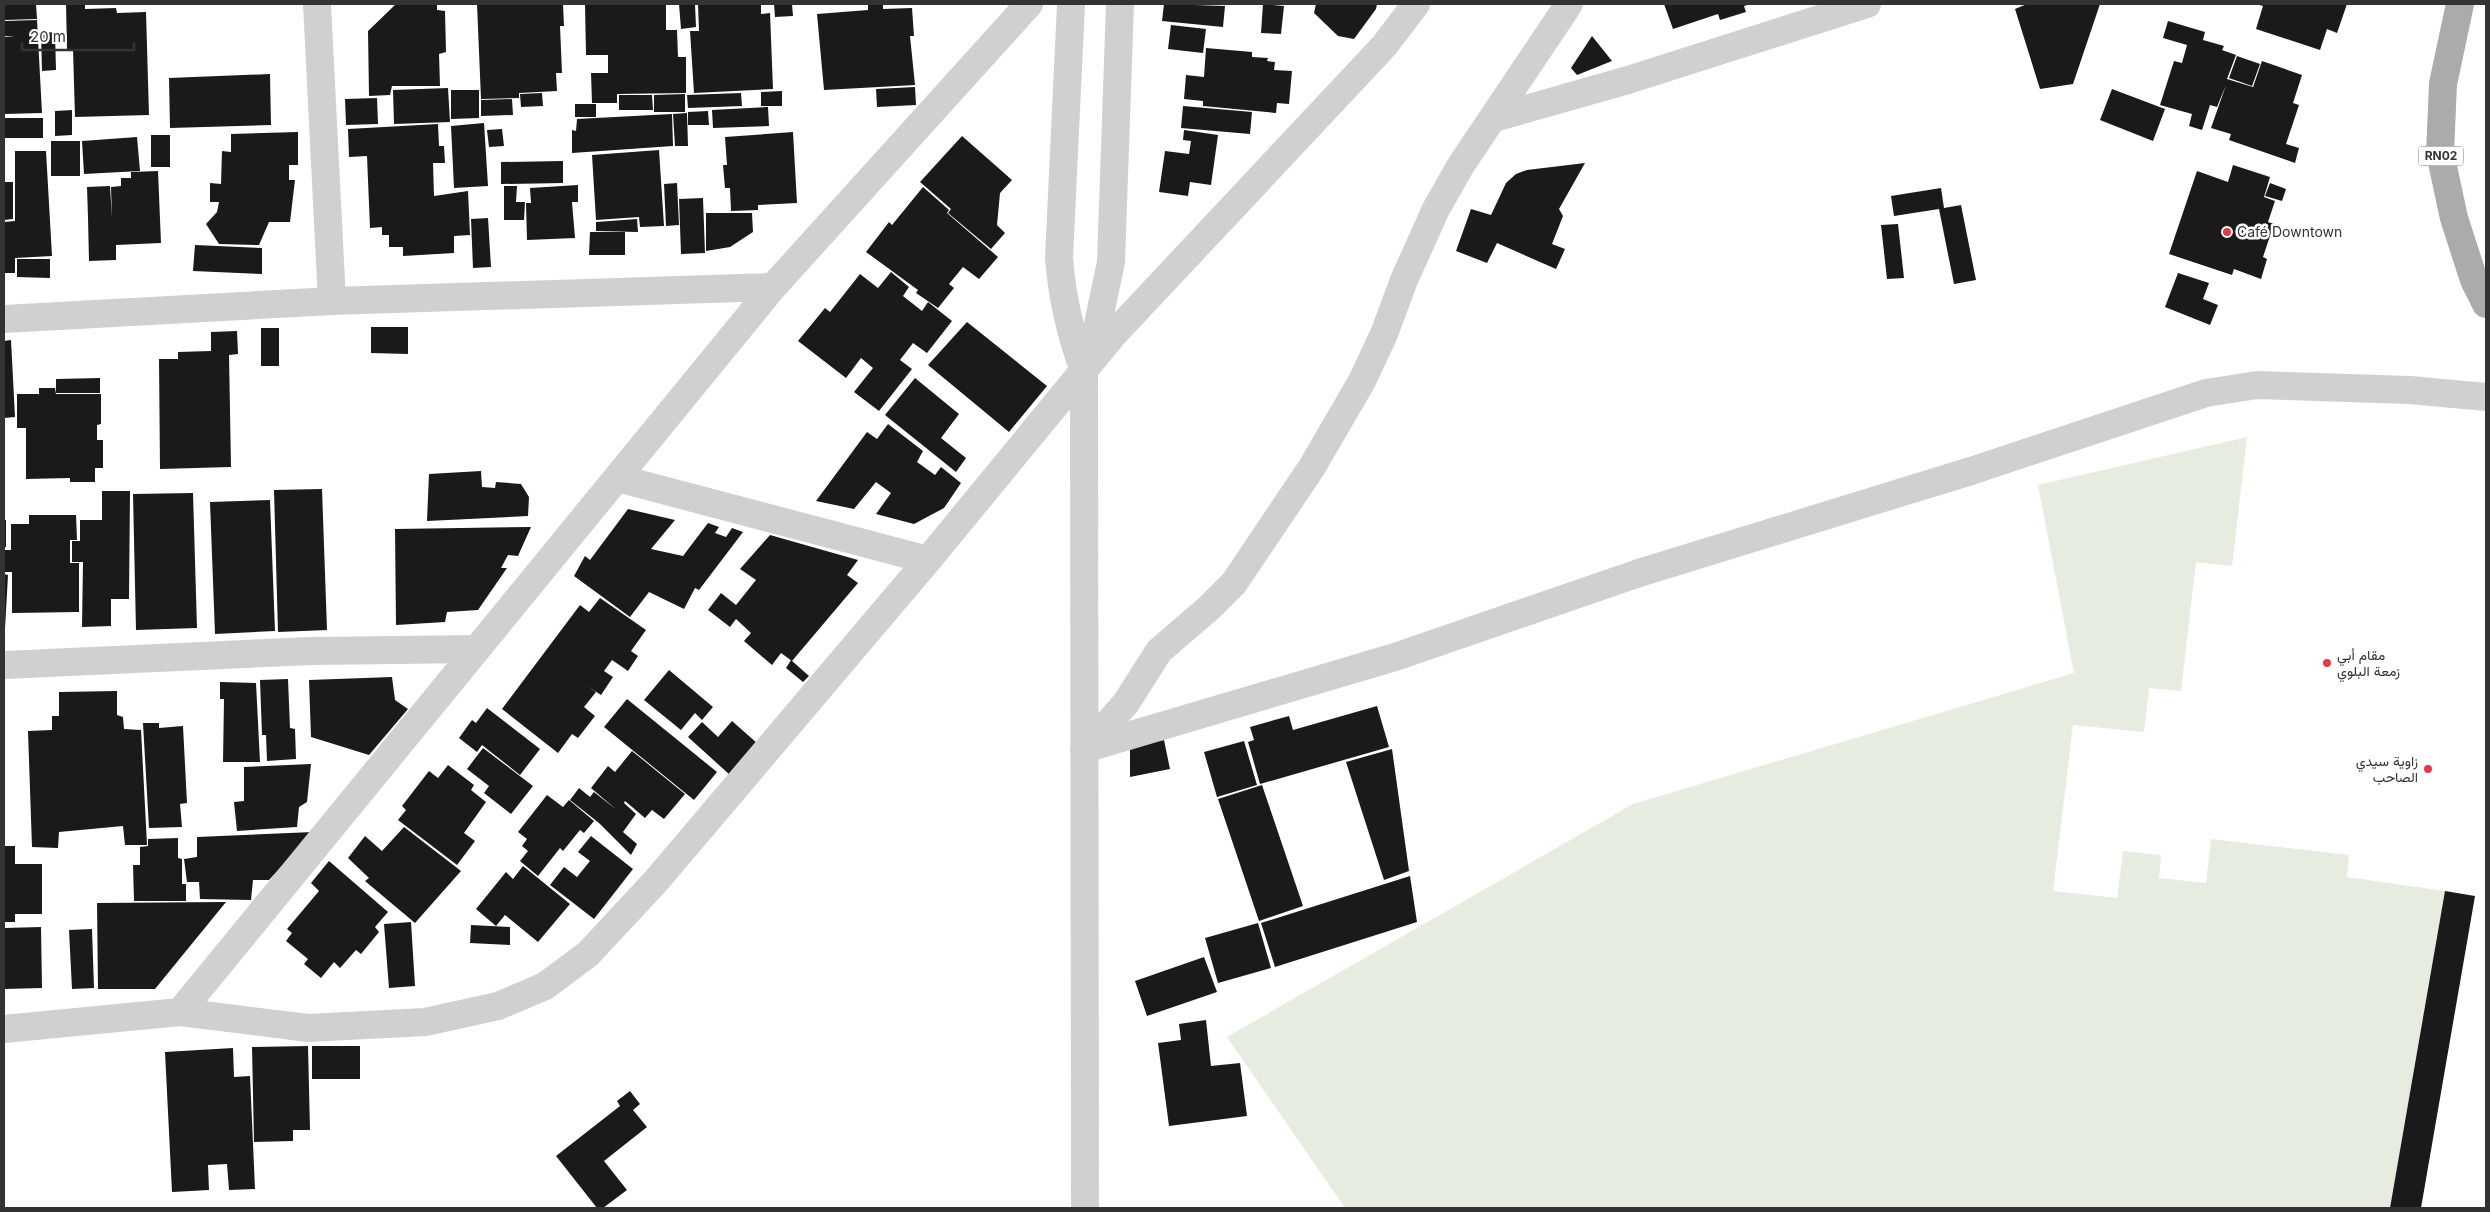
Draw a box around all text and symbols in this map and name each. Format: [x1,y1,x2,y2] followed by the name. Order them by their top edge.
[22,20,135,52] scale bar
[30,27,66,46] text: 20 m
[2418,146,2464,166] road number: RN02
[2237,223,2342,240] place label: Café Downtown
[2221,226,2233,238] marker: Café Downtown
[2337,646,2400,683] place label: مقام أبي زمعة البلوي
[2321,657,2333,669] marker: مقام أبي زمعة البلوي
[2356,752,2418,786] place label: زاوية سيدي الصاحب
[2422,763,2434,775] marker: زاوية سيدي الصاحب

